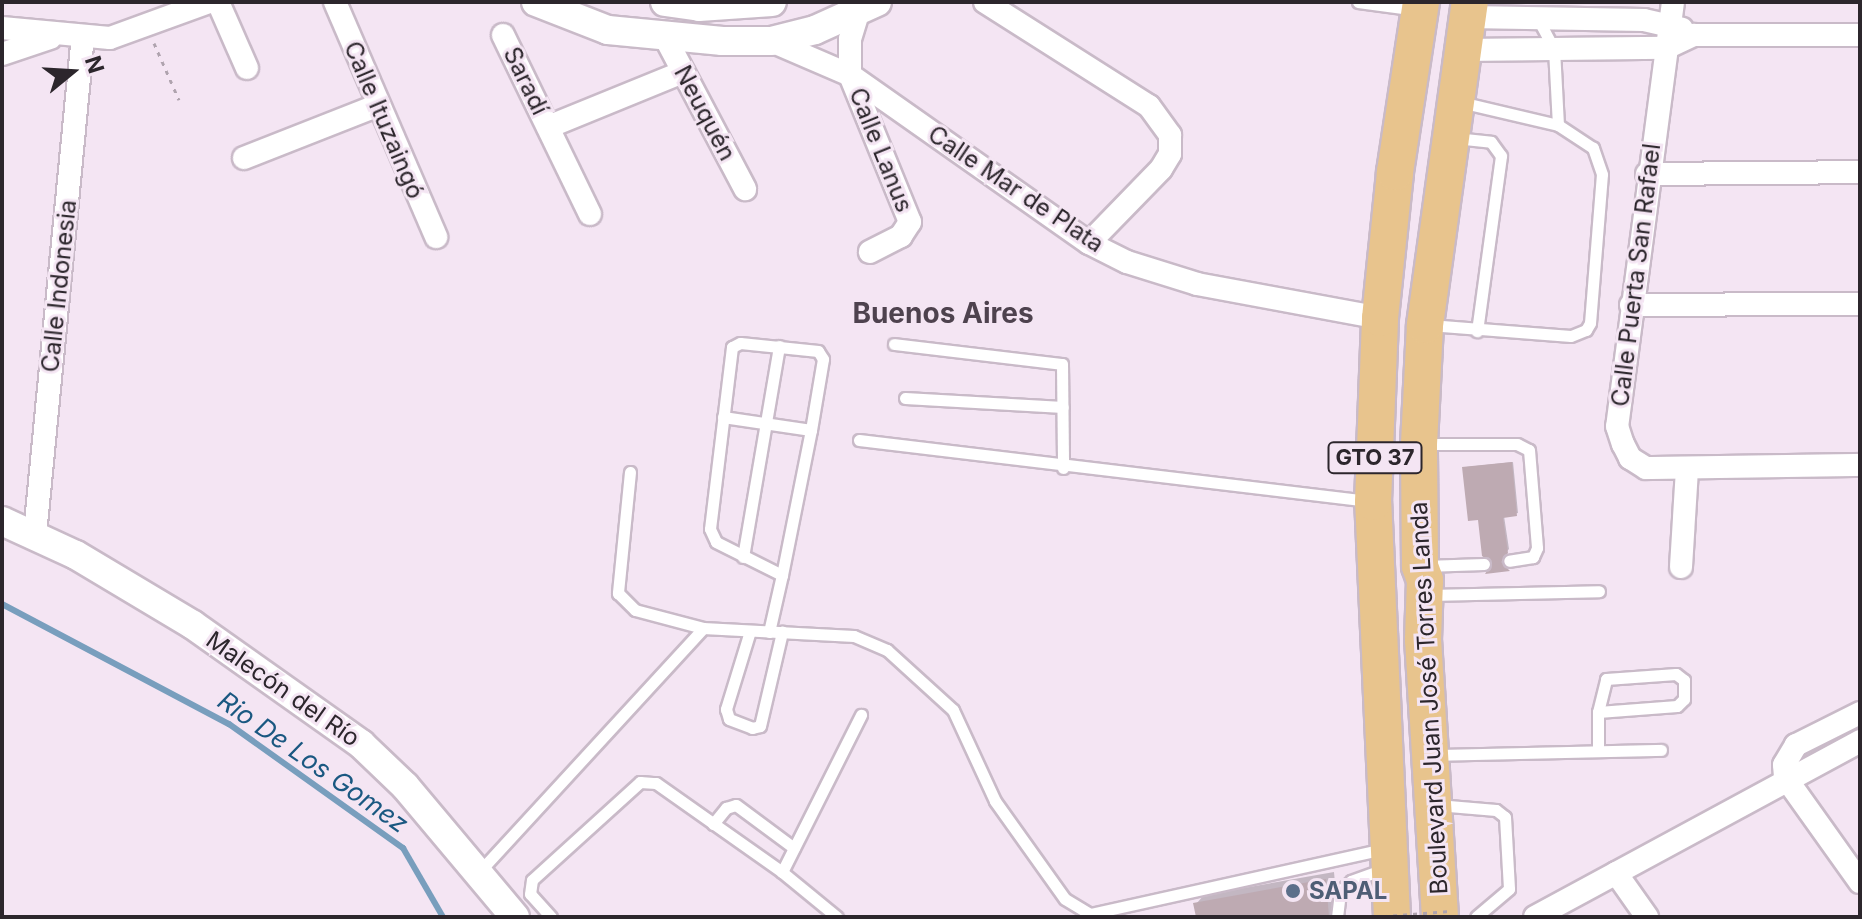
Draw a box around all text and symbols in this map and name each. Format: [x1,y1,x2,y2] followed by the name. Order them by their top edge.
[32,32,112,112] north arrow
[338,37,430,203] street label: Calle Ituzaingó
[497,42,555,120] street label: Saradí
[80,53,110,77] text: N
[668,61,742,165] street label: Neuquén
[843,84,919,216] street label: Calle Lanus
[923,120,1109,258] street label: Calle Mar de Plata
[1606,142,1666,408] street label: Calle Puerta San Rafael
[36,198,82,374] street label: Calle Indonesia
[852,296,1034,330] district label: Buenos Aires
[1327,440,1423,476] road number: GTO 37
[1404,501,1454,895] street label: Boulevard Juan José Torres Landa
[201,625,365,753] street label: Malecón del Río
[212,685,414,839] water label: Rio De Los Gomez
[1309,877,1387,905] place label: SAPAL
[1284,882,1302,900] marker: SAPAL

